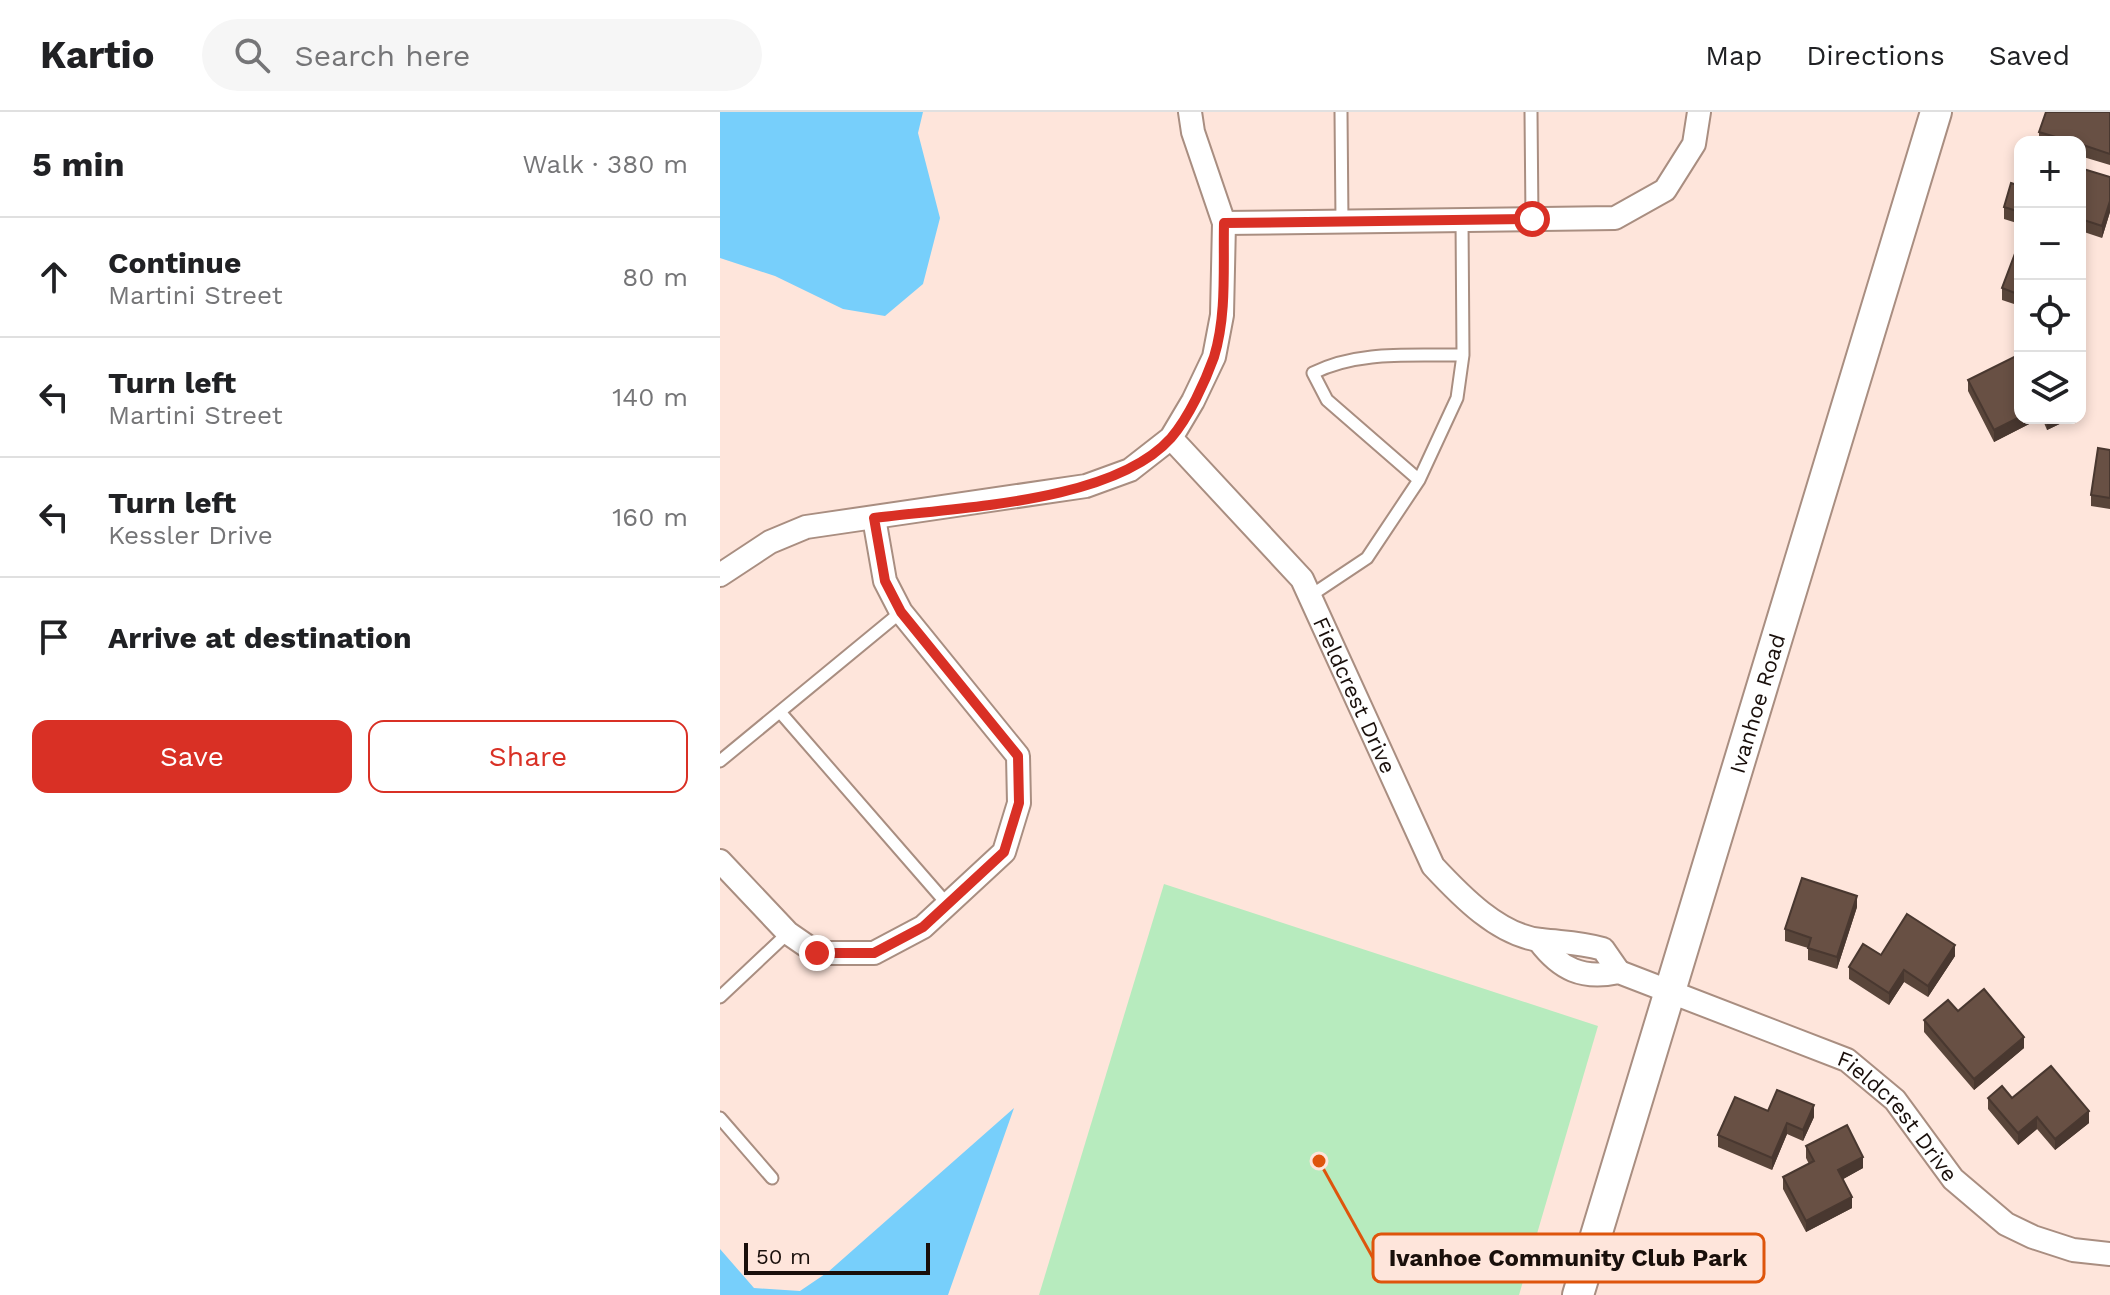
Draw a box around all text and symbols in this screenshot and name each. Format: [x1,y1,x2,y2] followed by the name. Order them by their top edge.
[202,19,762,91] search box
[40,33,154,77] text: Kartio
[230,33,274,77] icon: search
[294,38,470,73] text: Search here
[1705,39,1762,72] text: Map
[1806,39,1945,72] text: Directions
[1989,39,2070,72] text: Saved
[2014,136,2086,424] map controls
[2014,136,2086,208] button: +
[32,144,125,184] text: 5 min
[523,149,688,179] text: Walk · 380 m
[1514,201,1550,237] route start
[2014,208,2086,280] button: −
[108,245,241,280] text: Continue
[32,255,76,299] icon: ahead
[622,262,688,292] text: 80 m
[108,280,283,310] text: Martini Street
[2014,280,2086,352] button: locate
[2014,352,2086,424] button: layers
[108,365,236,400] text: Turn left
[32,375,76,419] icon: left
[612,382,688,412] text: 140 m
[108,400,283,430] text: Martini Street
[108,485,236,520] text: Turn left
[32,495,76,539] icon: left
[612,502,688,532] text: 160 m
[108,520,273,550] text: Kessler Drive
[1308,613,1401,777] street label: Fieldcrest Drive
[32,615,76,659] icon: arrive
[108,620,412,655] text: Arrive at destination
[1724,631,1790,776] street label: Ivanhoe Road
[32,720,352,793] button: Save
[368,720,688,793] button: Share
[799,935,835,971] route end
[1834,1045,1963,1186] street label: Fieldcrest Drive
[1373,1234,1764,1282] callout: Ivanhoe Community Club Park
[744,1239,930,1275] scale bar
[756,1244,811,1269] text: 50 m
[1389,1244,1747,1272] text: Ivanhoe Community Club Park

